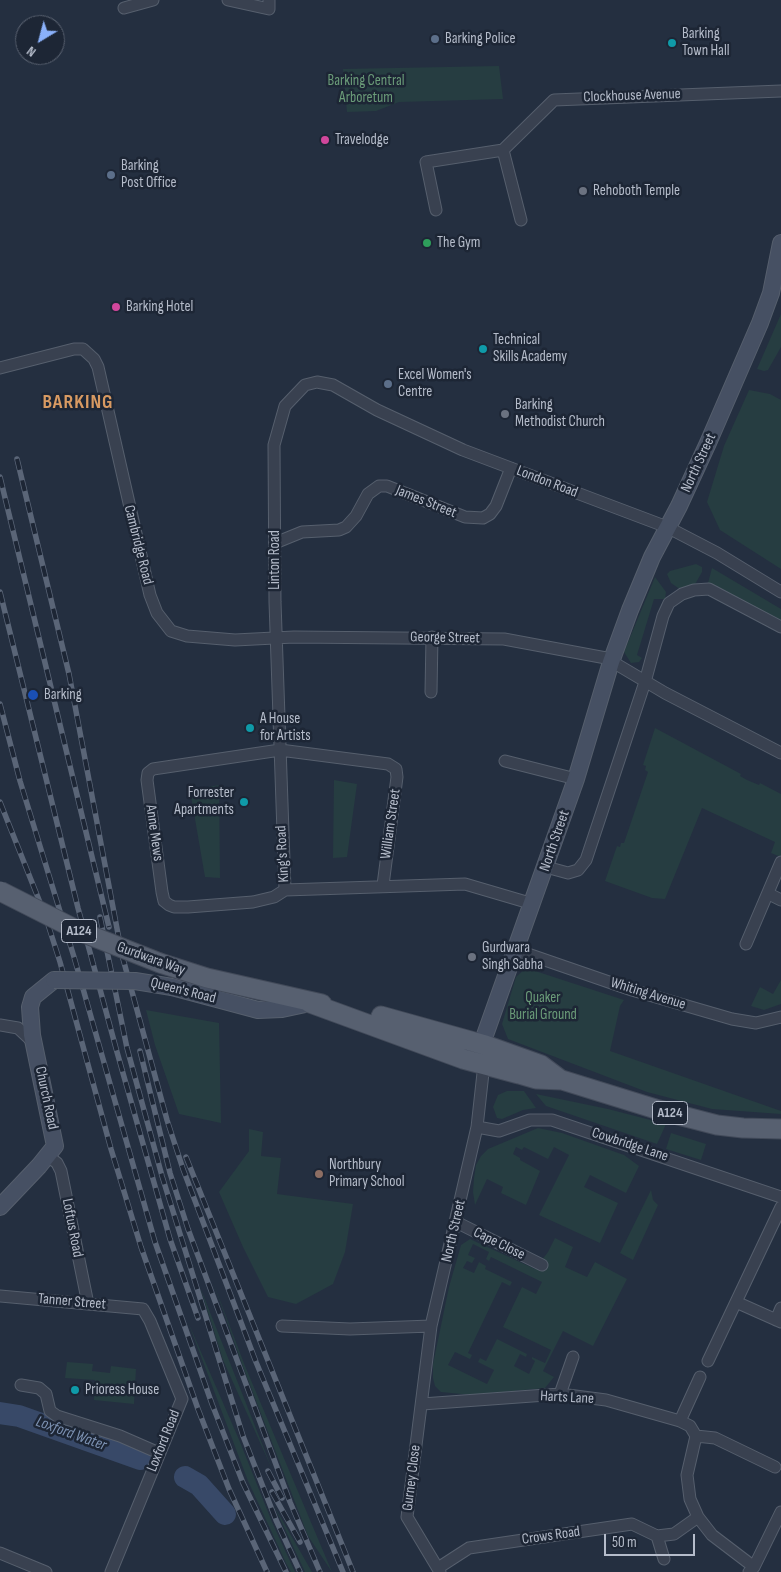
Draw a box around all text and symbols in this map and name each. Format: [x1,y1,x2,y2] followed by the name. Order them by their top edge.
[15,15,65,65] north arrow
[682,25,729,60] place label: Barking Town Hall
[445,30,516,48] place label: Barking Police
[429,33,441,45] marker: Barking Police
[666,37,678,49] marker: Barking Town Hall
[23,43,39,61] text: N
[327,72,405,107] park label: Barking Central Arboretum
[583,85,681,107] street label: Clockhouse Avenue
[335,131,389,149] place label: Travelodge
[319,134,331,146] marker: Travelodge
[121,157,177,192] place label: Barking Post Office
[105,169,117,181] marker: Barking Post Office
[593,182,680,200] place label: Rehoboth Temple
[577,185,589,197] marker: Rehoboth Temple
[437,234,480,252] place label: The Gym
[421,237,433,249] marker: The Gym
[126,298,193,316] place label: Barking Hotel
[110,301,122,313] marker: Barking Hotel
[493,331,567,366] place label: Technical Skills Academy
[477,343,489,355] marker: Technical Skills Academy
[398,366,472,401] place label: Excel Women's Centre
[382,378,394,390] marker: Excel Women's Centre
[42,391,114,415] district label: BARKING
[515,396,605,431] place label: Barking Methodist Church
[499,408,511,420] marker: Barking Methodist Church
[677,430,721,496] street label: North Street
[514,462,580,502] street label: London Road
[393,482,459,522] street label: James Street
[119,503,157,587] street label: Cambridge Road
[266,530,284,590] street label: Linton Road
[410,628,480,648] street label: George Street
[44,686,82,704] place label: Barking
[26,688,40,702] marker: Barking
[260,710,311,745] place label: A House for Artists
[244,722,256,734] marker: A House for Artists
[174,784,234,819] place label: Forrester Apartments
[377,788,405,860] street label: William Street
[238,796,250,808] marker: Forrester Apartments
[141,804,167,862] street label: Anne Mews
[536,808,574,874] street label: North Street
[273,825,293,883] street label: King's Road
[62,919,96,942] road number: A124
[114,938,188,980] street label: Gurdwara Way
[482,939,543,974] place label: Gurdwara Singh Sabha
[466,951,478,963] marker: Gurdwara Singh Sabha
[148,974,218,1008] street label: Queen's Road
[608,974,688,1014] street label: Whiting Avenue
[509,989,577,1024] park label: Quaker Burial Ground
[31,1065,61,1131] street label: Church Road
[652,1102,688,1124] road number: A124
[589,1124,671,1166] street label: Cowbridge Lane
[329,1156,405,1191] place label: Northbury Primary School
[313,1168,325,1180] marker: Northbury Primary School
[57,1197,87,1259] street label: Loftus Road
[438,1198,470,1264] street label: North Street
[470,1224,528,1264] street label: Cape Close
[37,1290,107,1314] street label: Tanner Street
[85,1381,159,1399] place label: Prioress House
[69,1384,81,1396] marker: Prioress House
[540,1388,594,1408] street label: Harts Lane
[143,1407,185,1475] street label: Loxford Road
[33,1412,109,1456] water label: Loxford Water
[399,1444,425,1512] street label: Gurney Close
[521,1523,581,1549] street label: Crows Road
[606,1524,697,1556] scale bar
[612,1533,637,1552] text: 50 m

